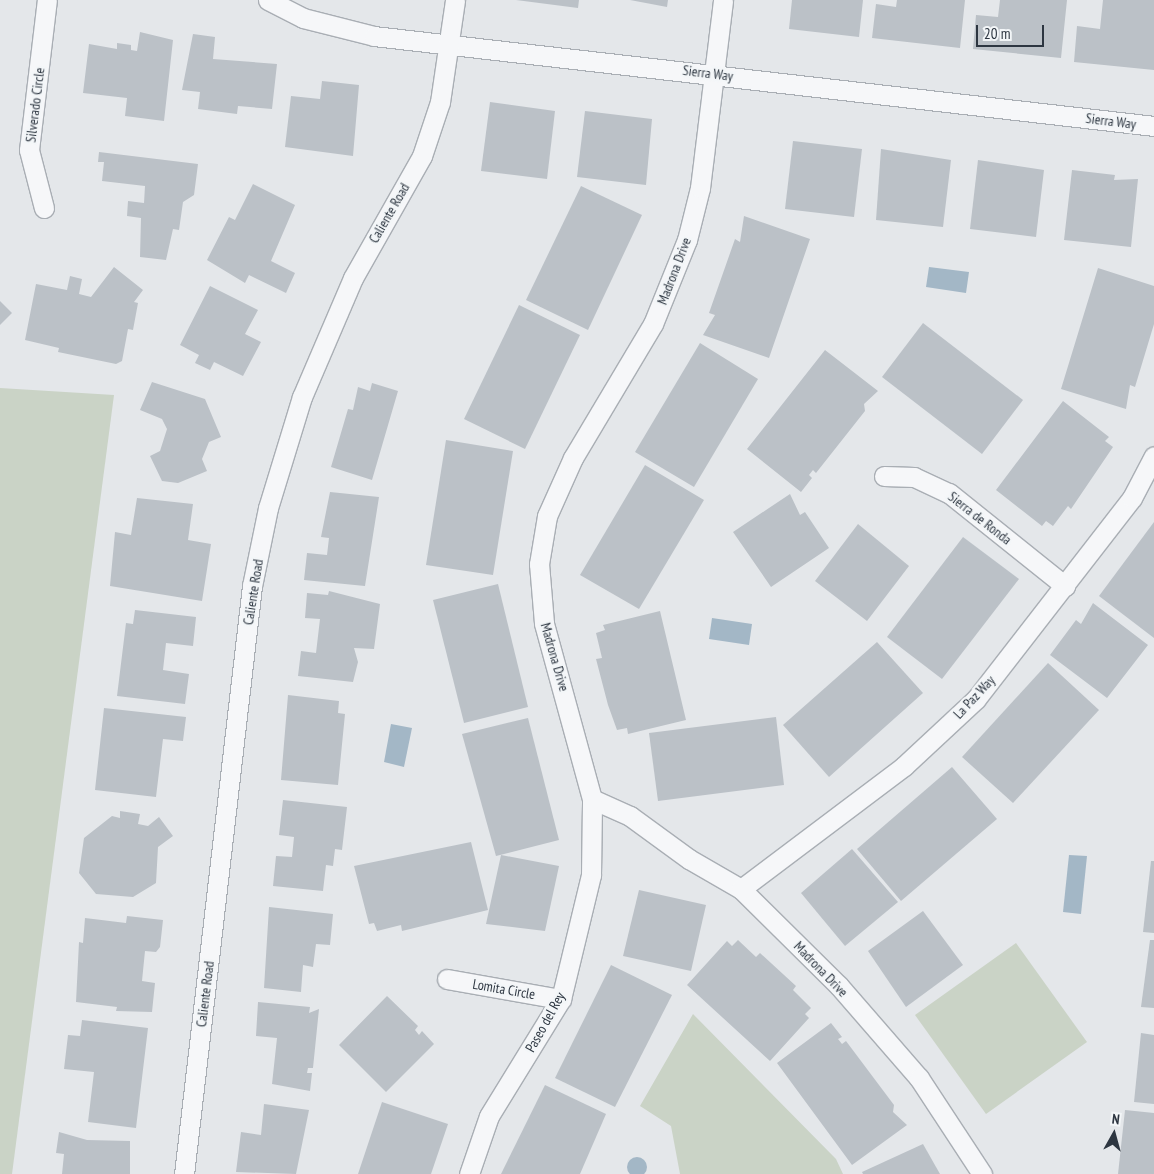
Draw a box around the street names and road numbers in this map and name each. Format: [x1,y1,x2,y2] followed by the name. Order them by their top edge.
[682,62,734,84] street label: Sierra Way
[22,67,48,143] street label: Silverado Circle
[1085,110,1137,132] street label: Sierra Way
[365,180,413,246] street label: Caliente Road
[654,235,694,307] street label: Madrona Drive
[945,488,1015,548] street label: Sierra de Ronda
[240,558,266,626] street label: Caliente Road
[537,621,573,693] street label: Madrona Drive
[950,672,998,722] street label: La Paz Way
[790,938,852,1000] street label: Madrona Drive
[193,960,217,1028] street label: Caliente Road
[471,975,537,1003] street label: Lomita Circle
[522,989,568,1055] street label: Paseo del Rey

